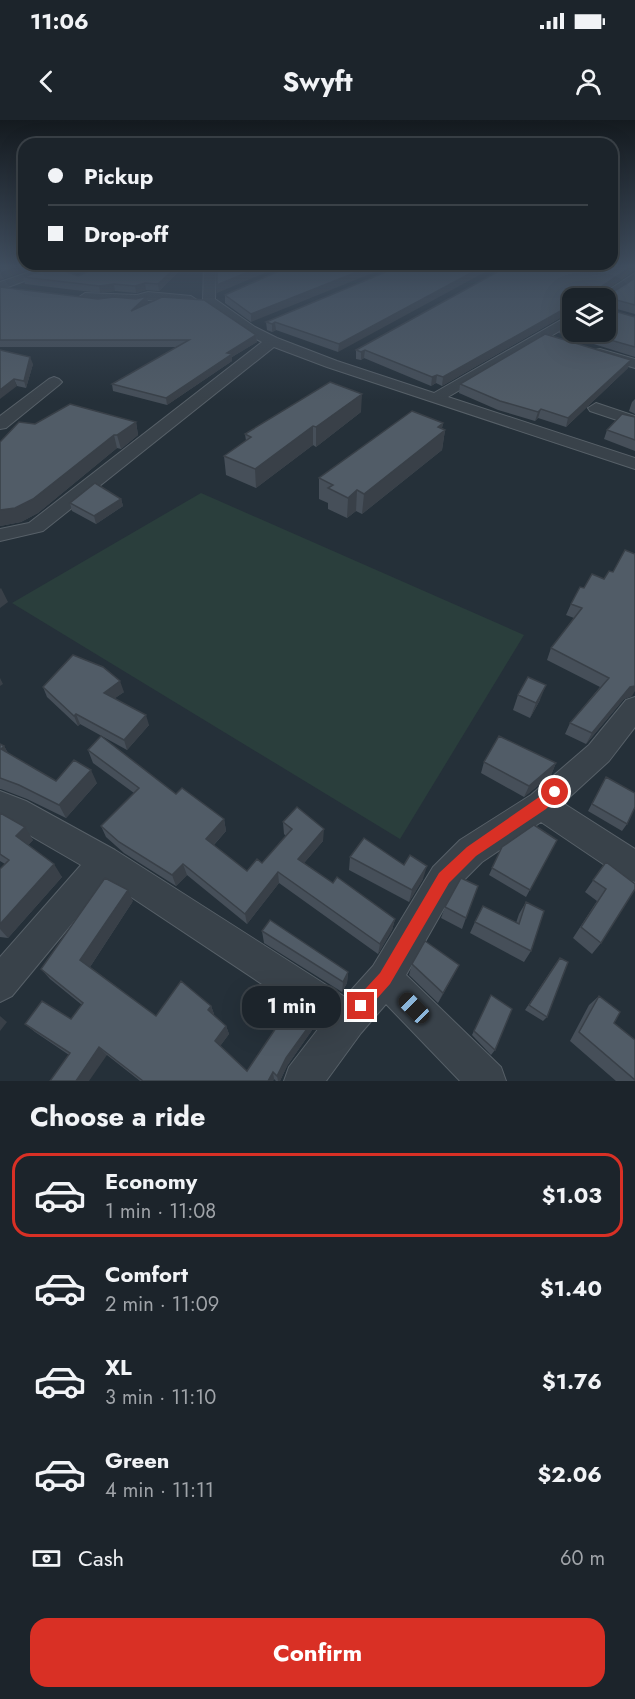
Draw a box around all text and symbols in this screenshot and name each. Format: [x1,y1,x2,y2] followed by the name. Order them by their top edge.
[30,5,89,37] text: 11:06
[282,62,353,101] text: Swyft
[30,65,63,98] icon: back
[572,65,605,98] icon: person
[84,160,153,192] text: Pickup
[84,218,168,250] text: Drop-off
[562,288,616,342] map controls
[562,288,616,342] button: layers
[541,778,568,805] route start
[241,985,340,1027] callout: 1 min
[395,989,433,1027] car
[267,992,316,1021] text: 1 min
[347,992,374,1019] route end
[30,1097,205,1136] text: Choose a ride
[105,1165,197,1197] text: Economy
[33,1168,87,1222] icon: car
[542,1179,602,1211] text: $1.03
[105,1197,216,1226] text: 1 min · 11:08
[105,1258,188,1290] text: Comfort
[33,1261,87,1315] icon: car
[540,1272,602,1304] text: $1.40
[105,1290,219,1319] text: 2 min · 11:09
[105,1351,132,1383] text: XL
[33,1354,87,1408] icon: car
[542,1365,602,1397] text: $1.76
[105,1383,216,1412] text: 3 min · 11:10
[105,1444,169,1476] text: Green
[33,1447,87,1501] icon: car
[538,1458,602,1490] text: $2.06
[105,1476,214,1505] text: 4 min · 11:11
[30,1542,63,1575] icon: cash
[78,1542,124,1574] text: Cash
[560,1544,605,1573] text: 60 m
[30,1618,605,1687] button: Confirm

